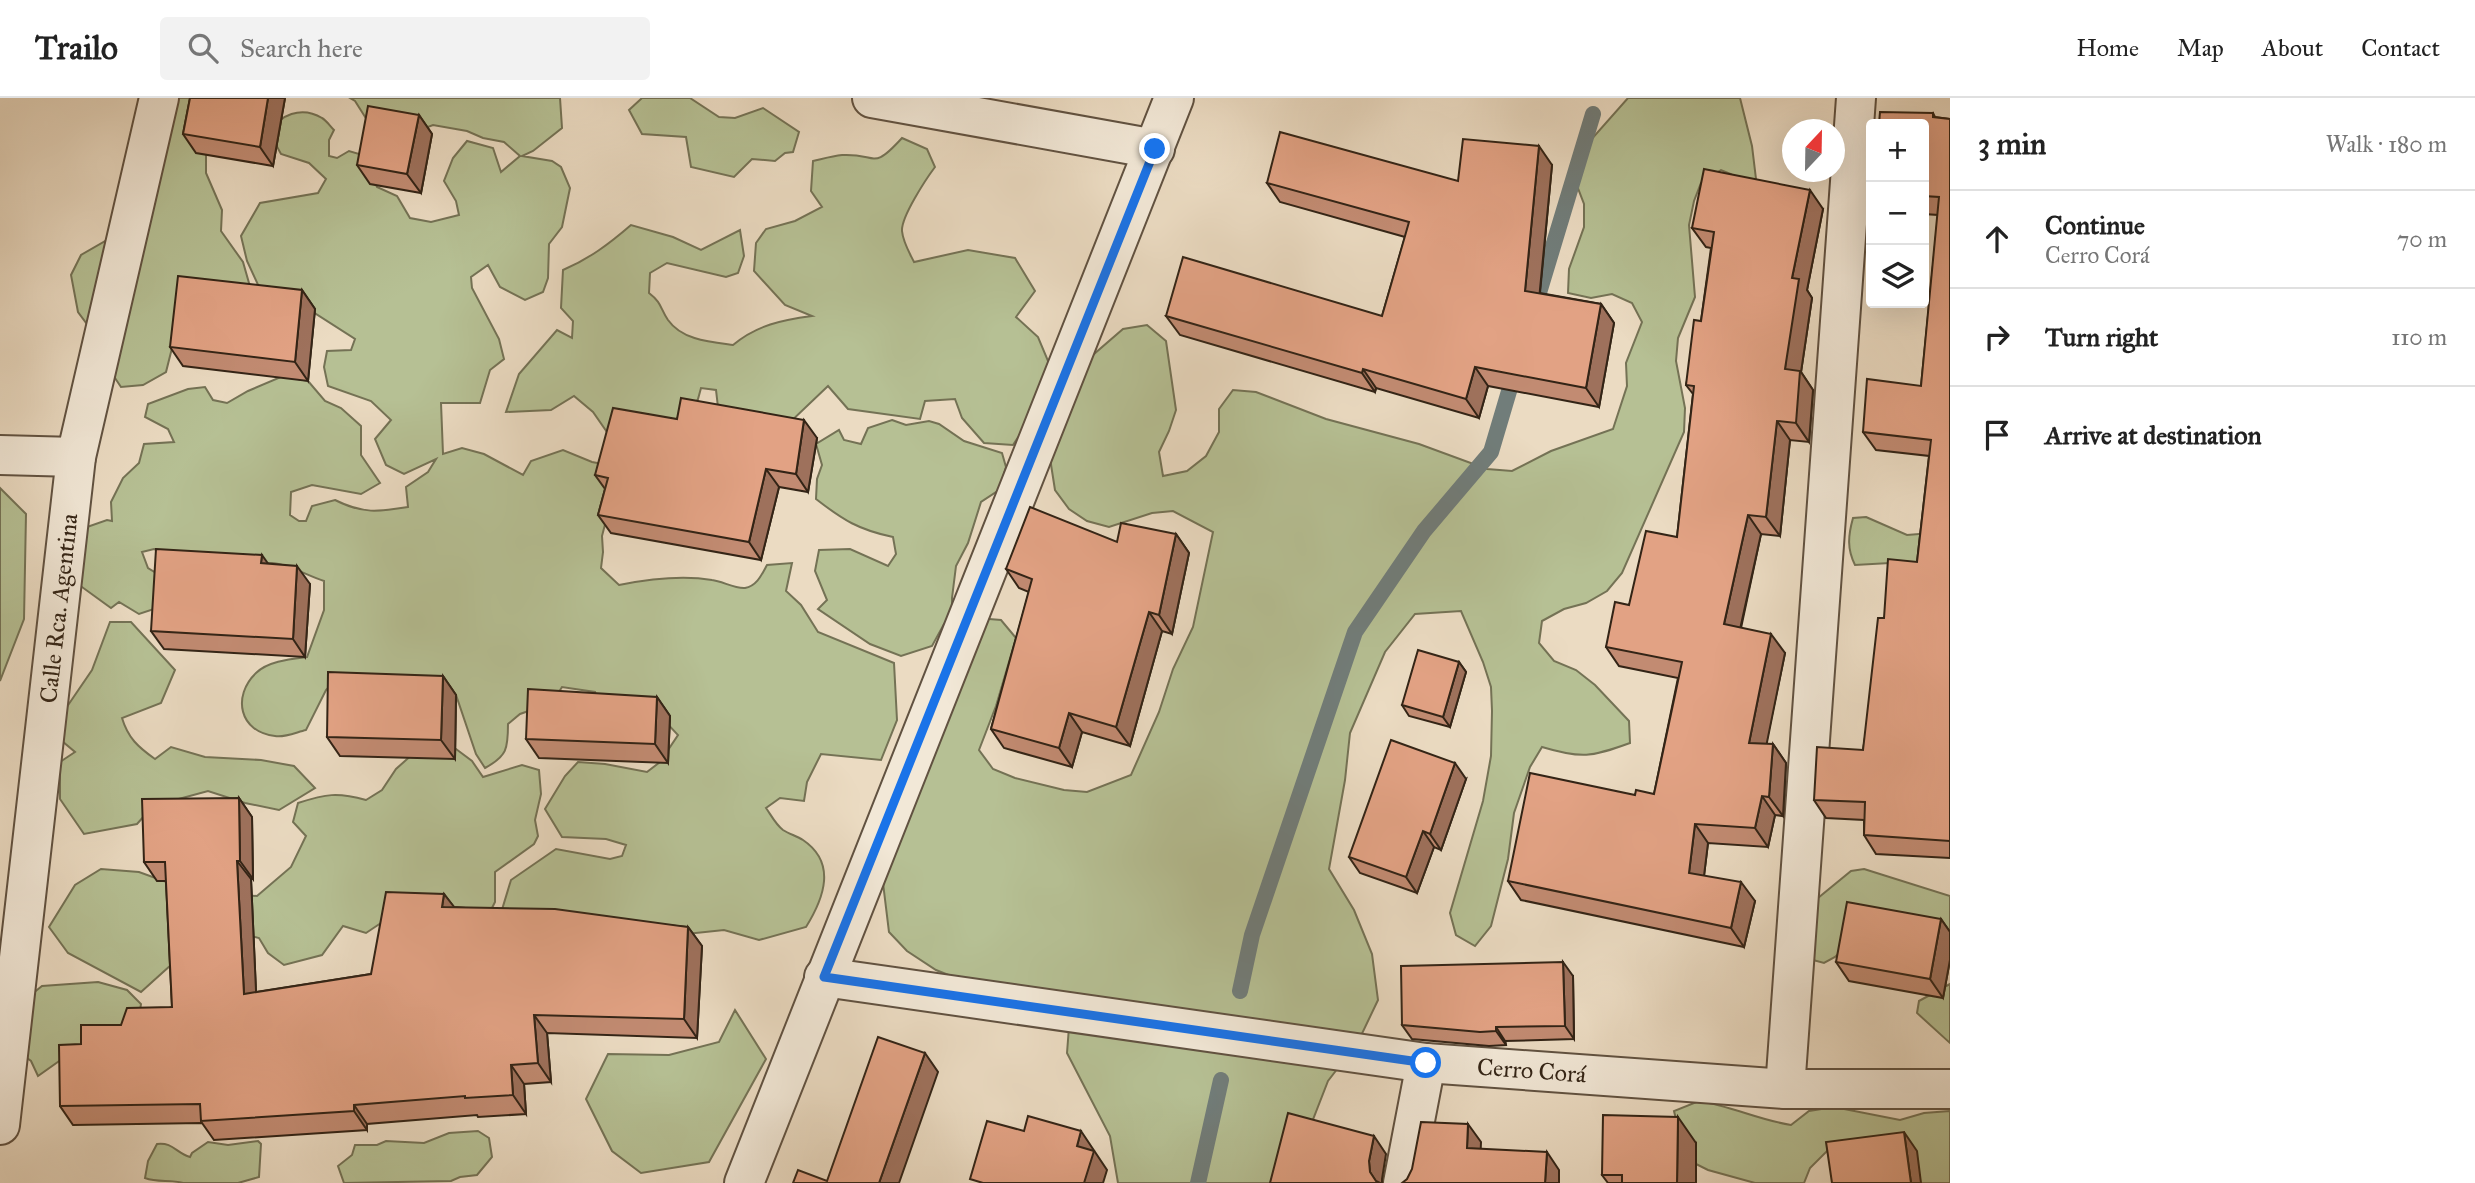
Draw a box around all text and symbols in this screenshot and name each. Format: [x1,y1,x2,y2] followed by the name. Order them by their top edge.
[160,17,650,80] search box
[35,28,118,68] text: Trailo
[184,29,222,67] icon: search
[240,32,363,64] text: Search here
[2076,33,2139,63] text: Home
[2177,33,2224,63] text: Map
[2262,33,2323,63] text: About
[2361,33,2440,63] text: Contact
[1782,119,1845,182] north arrow
[1866,119,1929,308] map controls
[1866,119,1929,182] button: +
[1978,126,2046,162] text: 3 min
[2326,130,2447,158] text: Walk · 180 m
[1139,133,1170,164] route end
[1866,182,1929,245] button: −
[2045,209,2145,241] text: Continue
[1978,220,2016,258] icon: ahead
[2397,225,2447,253] text: 70 m
[2045,241,2150,269] text: Cerro Corá
[1866,245,1929,308] button: layers
[1978,318,2016,356] icon: right
[2045,321,2158,353] text: Turn right
[2391,323,2447,351] text: 110 m
[1978,416,2016,454] icon: arrive
[2045,419,2262,451] text: Arrive at destination
[33,511,85,705] street label: Calle Rca. Agentina
[1410,1047,1441,1078] route start
[1476,1052,1588,1090] street label: Cerro Corá

